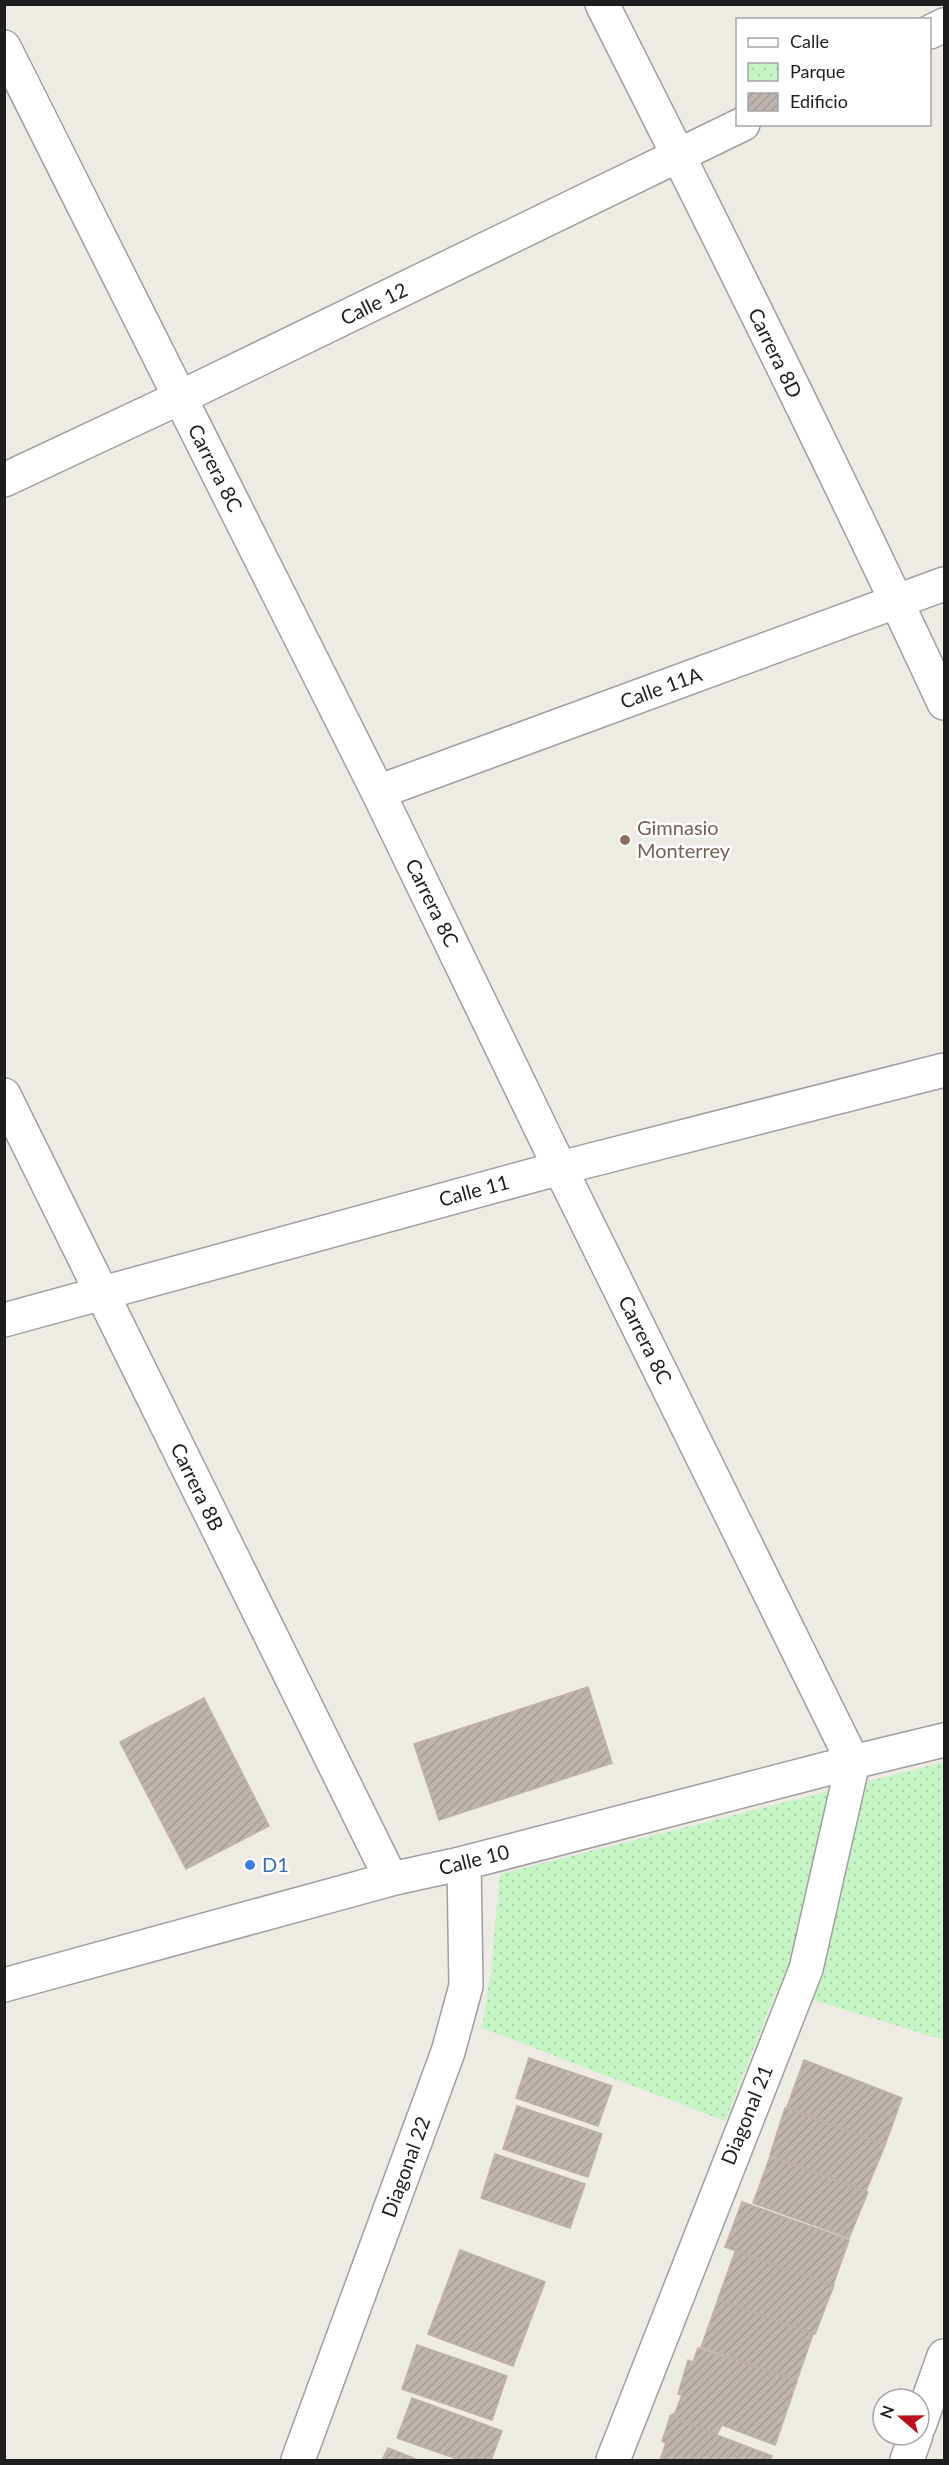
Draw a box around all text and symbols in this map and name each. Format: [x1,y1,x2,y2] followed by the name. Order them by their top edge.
[736,18,931,126] legend
[790,30,829,52] text: Calle
[790,60,845,82] text: Parque
[790,90,848,112] text: Edificio
[336,277,411,330] street label: Calle 12
[744,304,808,401] street label: Carrera 8D
[184,420,248,515] street label: Carrera 8C
[617,661,705,713] street label: Calle 11A
[637,815,731,862] place label: Gimnasio Monterrey
[618,833,632,847] marker: Gimnasio Monterrey
[401,855,465,951] street label: Carrera 8C
[436,1169,511,1211] street label: Calle 11
[614,1292,678,1388] street label: Carrera 8C
[166,1439,229,1534] street label: Carrera 8B
[436,1839,511,1879] street label: Calle 10
[262,1852,289,1876] place label: D1
[243,1858,257,1872] marker: D1
[715,2061,777,2168] street label: Diagonal 21
[376,2113,434,2220] street label: Diagonal 22
[871,2387,931,2447] north arrow
[875,2403,897,2421] text: N

